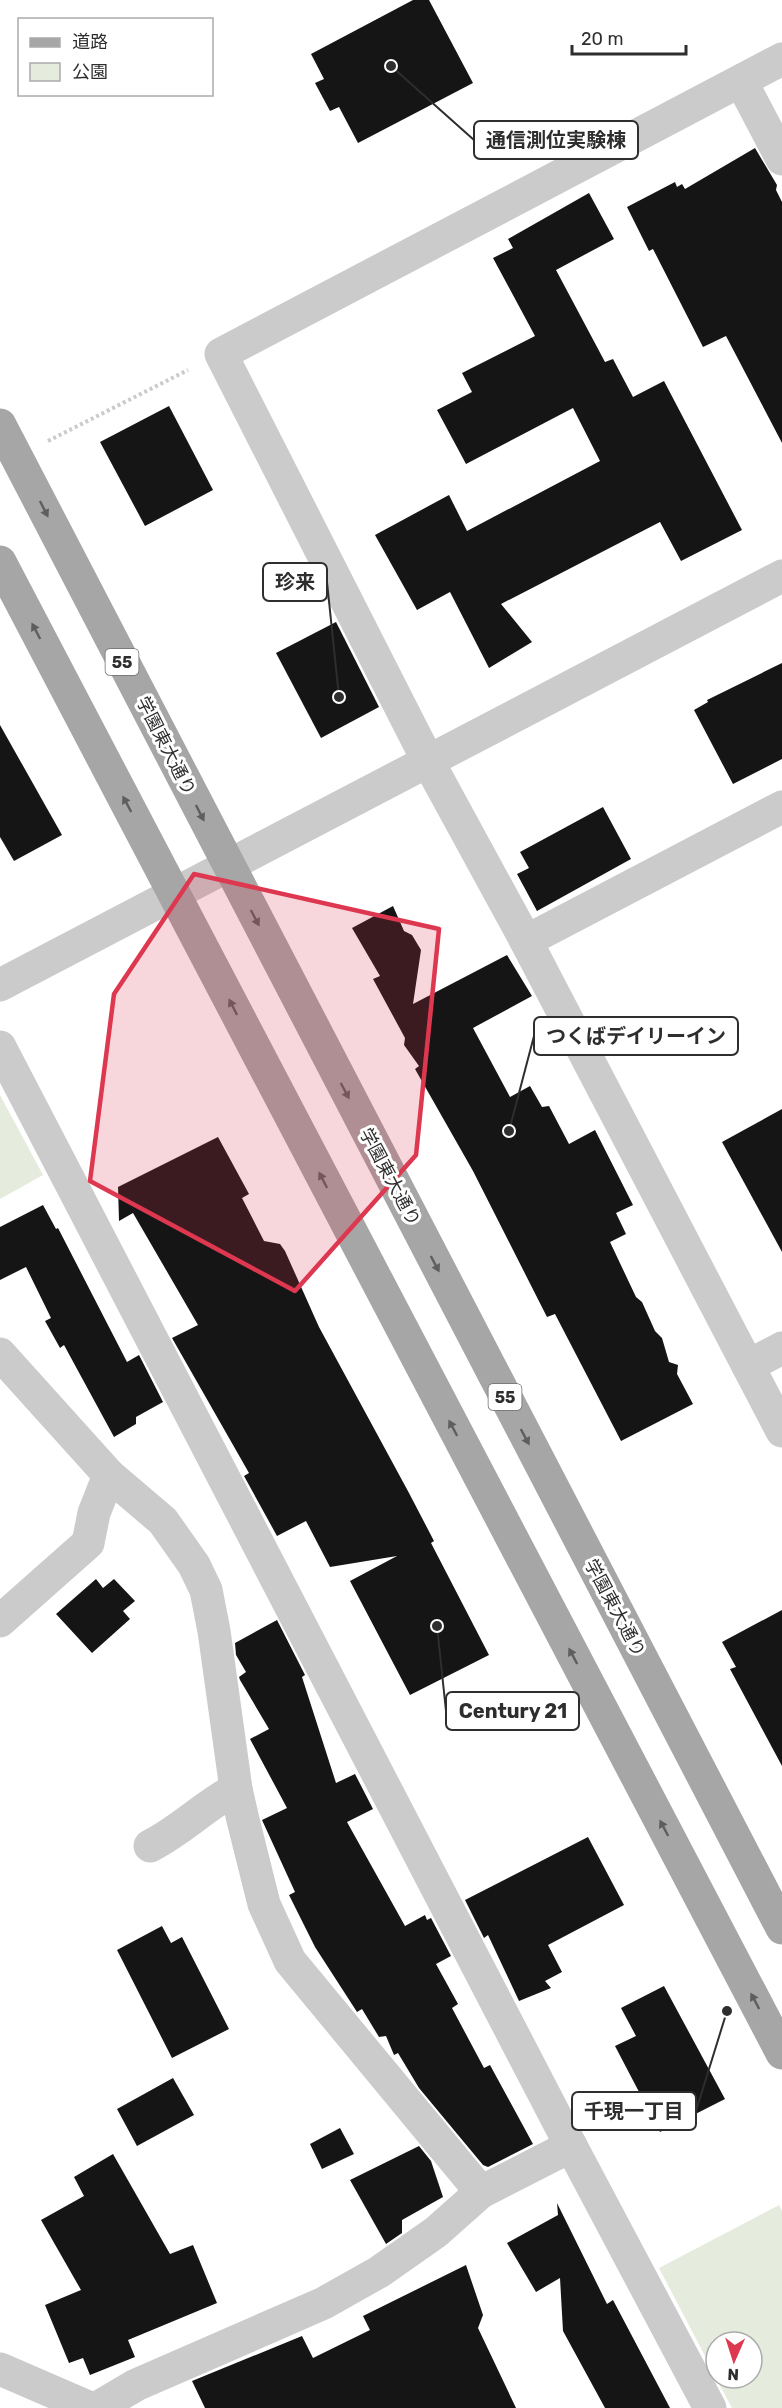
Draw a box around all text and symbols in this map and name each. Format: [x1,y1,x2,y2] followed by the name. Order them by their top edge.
[18,18,213,96] legend
[572,18,686,56] scale bar
[581,28,623,50] text: 20 m
[72,31,108,53] text: 道路
[72,61,108,83] text: 公園
[474,121,638,159] callout: 通信測位実験棟
[486,128,626,152] text: 通信測位実験棟
[38,500,48,518] one-way arrow
[263,563,327,601] callout: 珍来
[275,570,315,594] text: 珍来
[32,623,41,640] one-way arrow
[106,649,138,675] road number: 55
[132,693,200,799] street label: 学園東大通り
[122,795,132,812] one-way arrow
[195,805,205,822] one-way arrow
[250,910,260,927] one-way arrow
[228,998,238,1015] one-way arrow
[534,1017,738,1055] callout: つくばデイリーイン
[546,1024,726,1048] text: つくばデイリーイン
[340,1083,350,1100] one-way arrow
[355,1124,425,1230] street label: 学園東大通り
[318,1171,328,1188] one-way arrow
[430,1256,440,1273] one-way arrow
[488,1384,522,1410] road number: 55
[448,1419,458,1436] one-way arrow
[521,1428,530,1445] one-way arrow
[580,1555,650,1661] street label: 学園東大通り
[568,1647,578,1664] one-way arrow
[446,1692,579,1730] callout: Century 21
[459,1699,567,1723] text: Century 21
[659,1820,669,1837] one-way arrow
[750,1992,760,2009] one-way arrow
[572,2092,696,2130] callout: 千現一丁目
[584,2099,684,2123] text: 千現一丁目
[704,2330,764,2390] north arrow
[727,2365,739,2384] text: N

